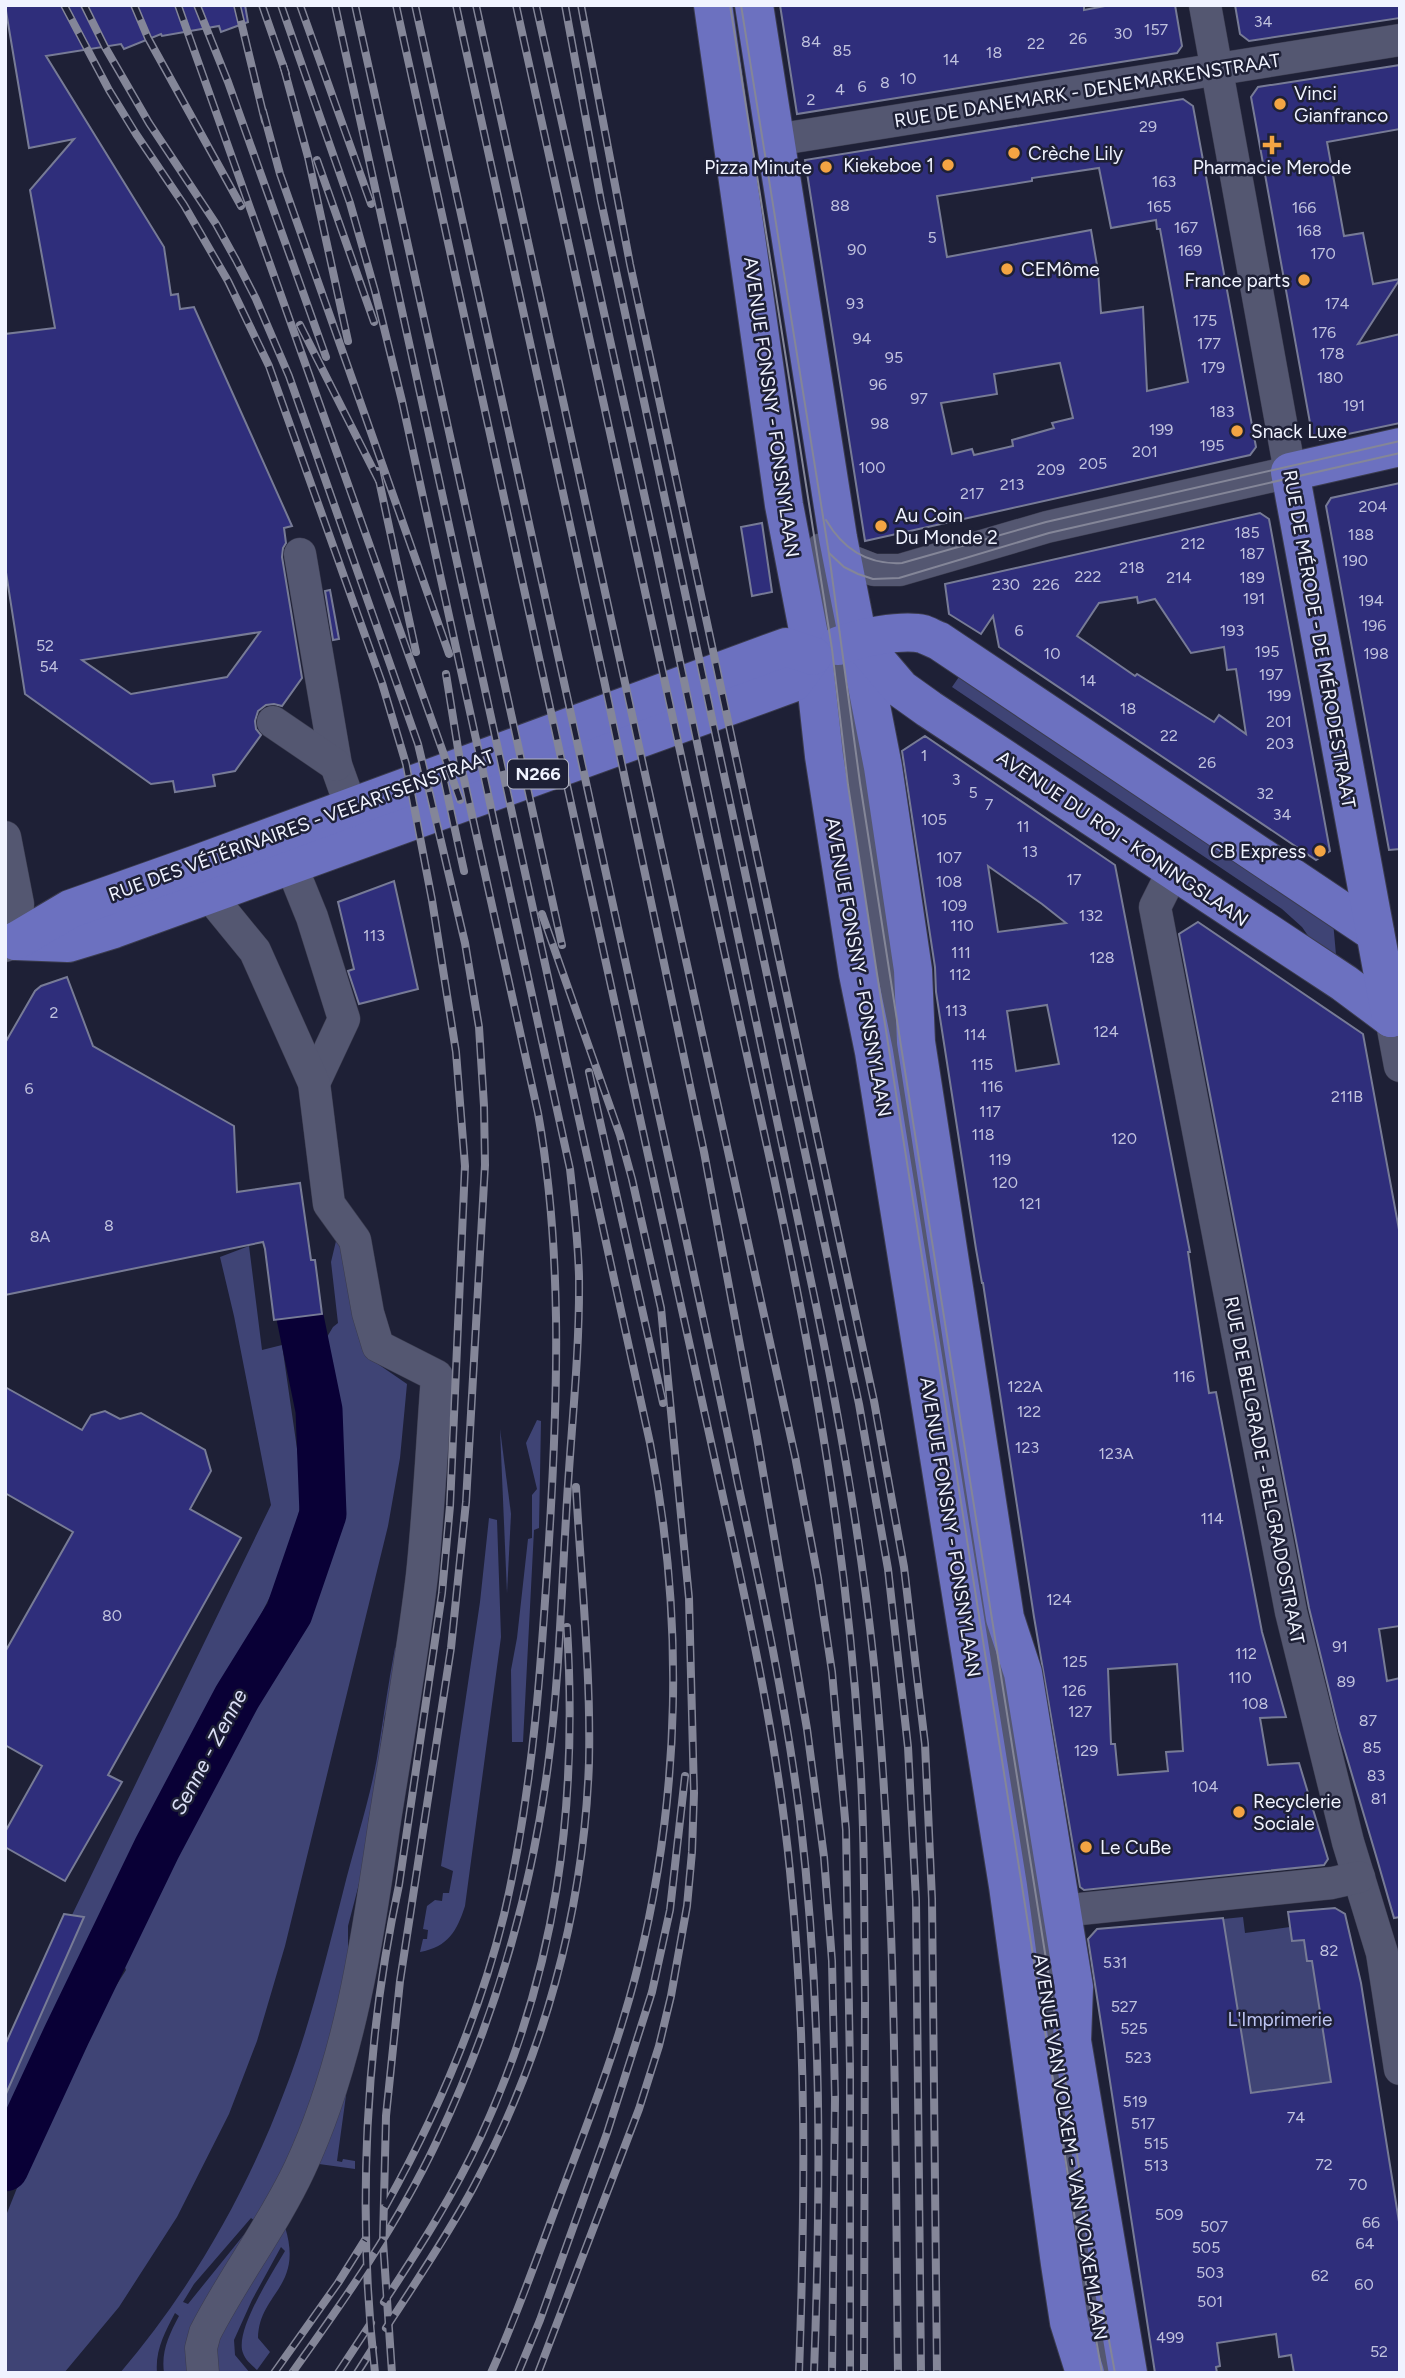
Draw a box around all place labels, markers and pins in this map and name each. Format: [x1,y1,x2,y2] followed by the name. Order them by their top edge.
[1294,82,1388,127] place label: Vinci Gianfranco
[1272,96,1288,112] marker: Vinci Gianfranco
[1264,137,1280,153] marker: Pharmacie Merode
[1028,142,1123,165] place label: Crèche Lily
[1006,145,1022,161] marker: Crèche Lily
[843,154,934,177] place label: Kiekeboe 1
[704,156,812,179] place label: Pizza Minute
[1193,156,1351,179] place label: Pharmacie Merode
[940,157,956,173] marker: Kiekeboe 1
[818,159,834,175] marker: Pizza Minute
[1021,258,1100,281] place label: CEMôme
[999,261,1015,277] marker: CEMôme
[1184,269,1290,292] place label: France parts
[1296,272,1312,288] marker: France parts
[1251,420,1347,443] place label: Snack Luxe
[1229,423,1245,439] marker: Snack Luxe
[895,504,998,549] place label: Au Coin Du Monde 2
[873,518,889,534] marker: Au Coin Du Monde 2
[1210,840,1306,863] place label: CB Express
[1312,843,1328,859] marker: CB Express
[1253,1790,1341,1835] place label: Recyclerie Sociale
[1231,1804,1247,1820] marker: Recyclerie Sociale
[1100,1836,1171,1859] place label: Le CuBe
[1078,1839,1094,1855] marker: Le CuBe

